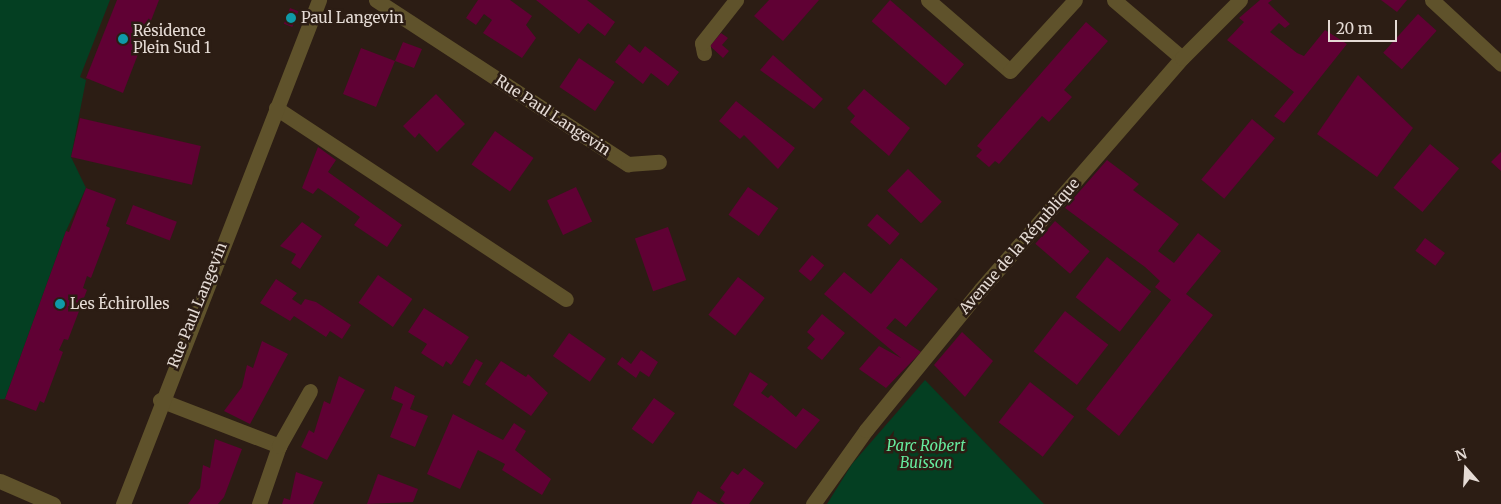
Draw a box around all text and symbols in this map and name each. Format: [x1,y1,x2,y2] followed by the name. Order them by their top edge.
[301,9,404,27] place label: Paul Langevin
[1331,10,1400,42] scale bar
[285,12,297,24] marker: Paul Langevin
[1336,19,1373,38] text: 20 m
[133,21,211,56] place label: Résidence Plein Sud 1
[117,33,129,45] marker: Résidence Plein Sud 1
[492,71,614,159] street label: Rue Paul Langevin
[955,175,1083,317] street label: Avenue de la République
[164,240,230,370] street label: Rue Paul Langevin
[70,295,170,313] place label: Les Échirolles
[54,298,66,310] marker: Les Échirolles
[887,436,965,471] park label: Parc Robert Buisson
[1441,444,1491,494] north arrow
[1453,445,1469,465] text: N

